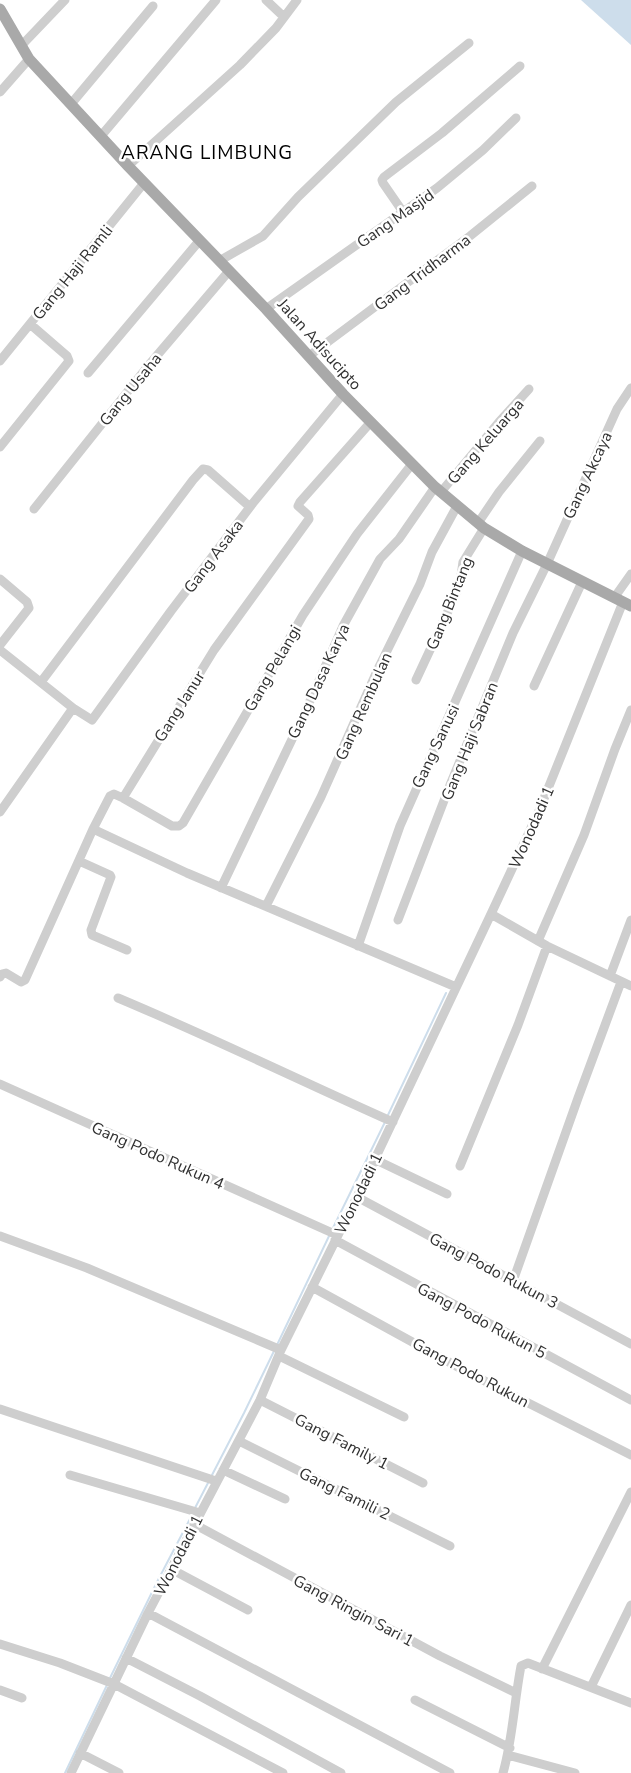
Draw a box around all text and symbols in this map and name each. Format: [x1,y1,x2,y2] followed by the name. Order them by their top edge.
[121,140,293,166] district label: ARANG LIMBUNG
[353,184,438,253] street label: Gang Masjid
[28,221,118,325] street label: Gang Haji Ramli
[370,229,475,316] street label: Gang Tridharma
[272,293,366,395] street label: Jalan Adisucipto
[95,348,167,431] street label: Gang Usaha
[442,394,529,489] street label: Gang Keluarga
[558,428,618,523] street label: Gang Akcaya
[179,515,249,598] street label: Gang Asaka
[421,553,479,653] street label: Gang Bintang
[283,620,355,743] street label: Gang Dasa Karya
[239,621,306,716] street label: Gang Pelangi
[330,649,398,764] street label: Gang Rembulan
[149,666,211,746] street label: Gang Janur
[436,679,504,804] street label: Gang Haji Sabran
[407,701,465,792] street label: Gang Sanusi
[504,783,560,872] street label: Wonodadi 1
[88,1117,228,1195] street label: Gang Podo Rukun 4
[330,1149,388,1238] street label: Wonodadi 1
[425,1228,562,1314] street label: Gang Podo Rukun 3
[413,1278,550,1364] street label: Gang Podo Rukun 5
[408,1333,533,1413] street label: Gang Podo Rukun
[290,1409,393,1475] street label: Gang Family 1
[295,1462,394,1526] street label: Gang Famili 2
[149,1511,209,1600] street label: Wonodadi 1
[289,1570,418,1652] street label: Gang Ringin Sari 1

